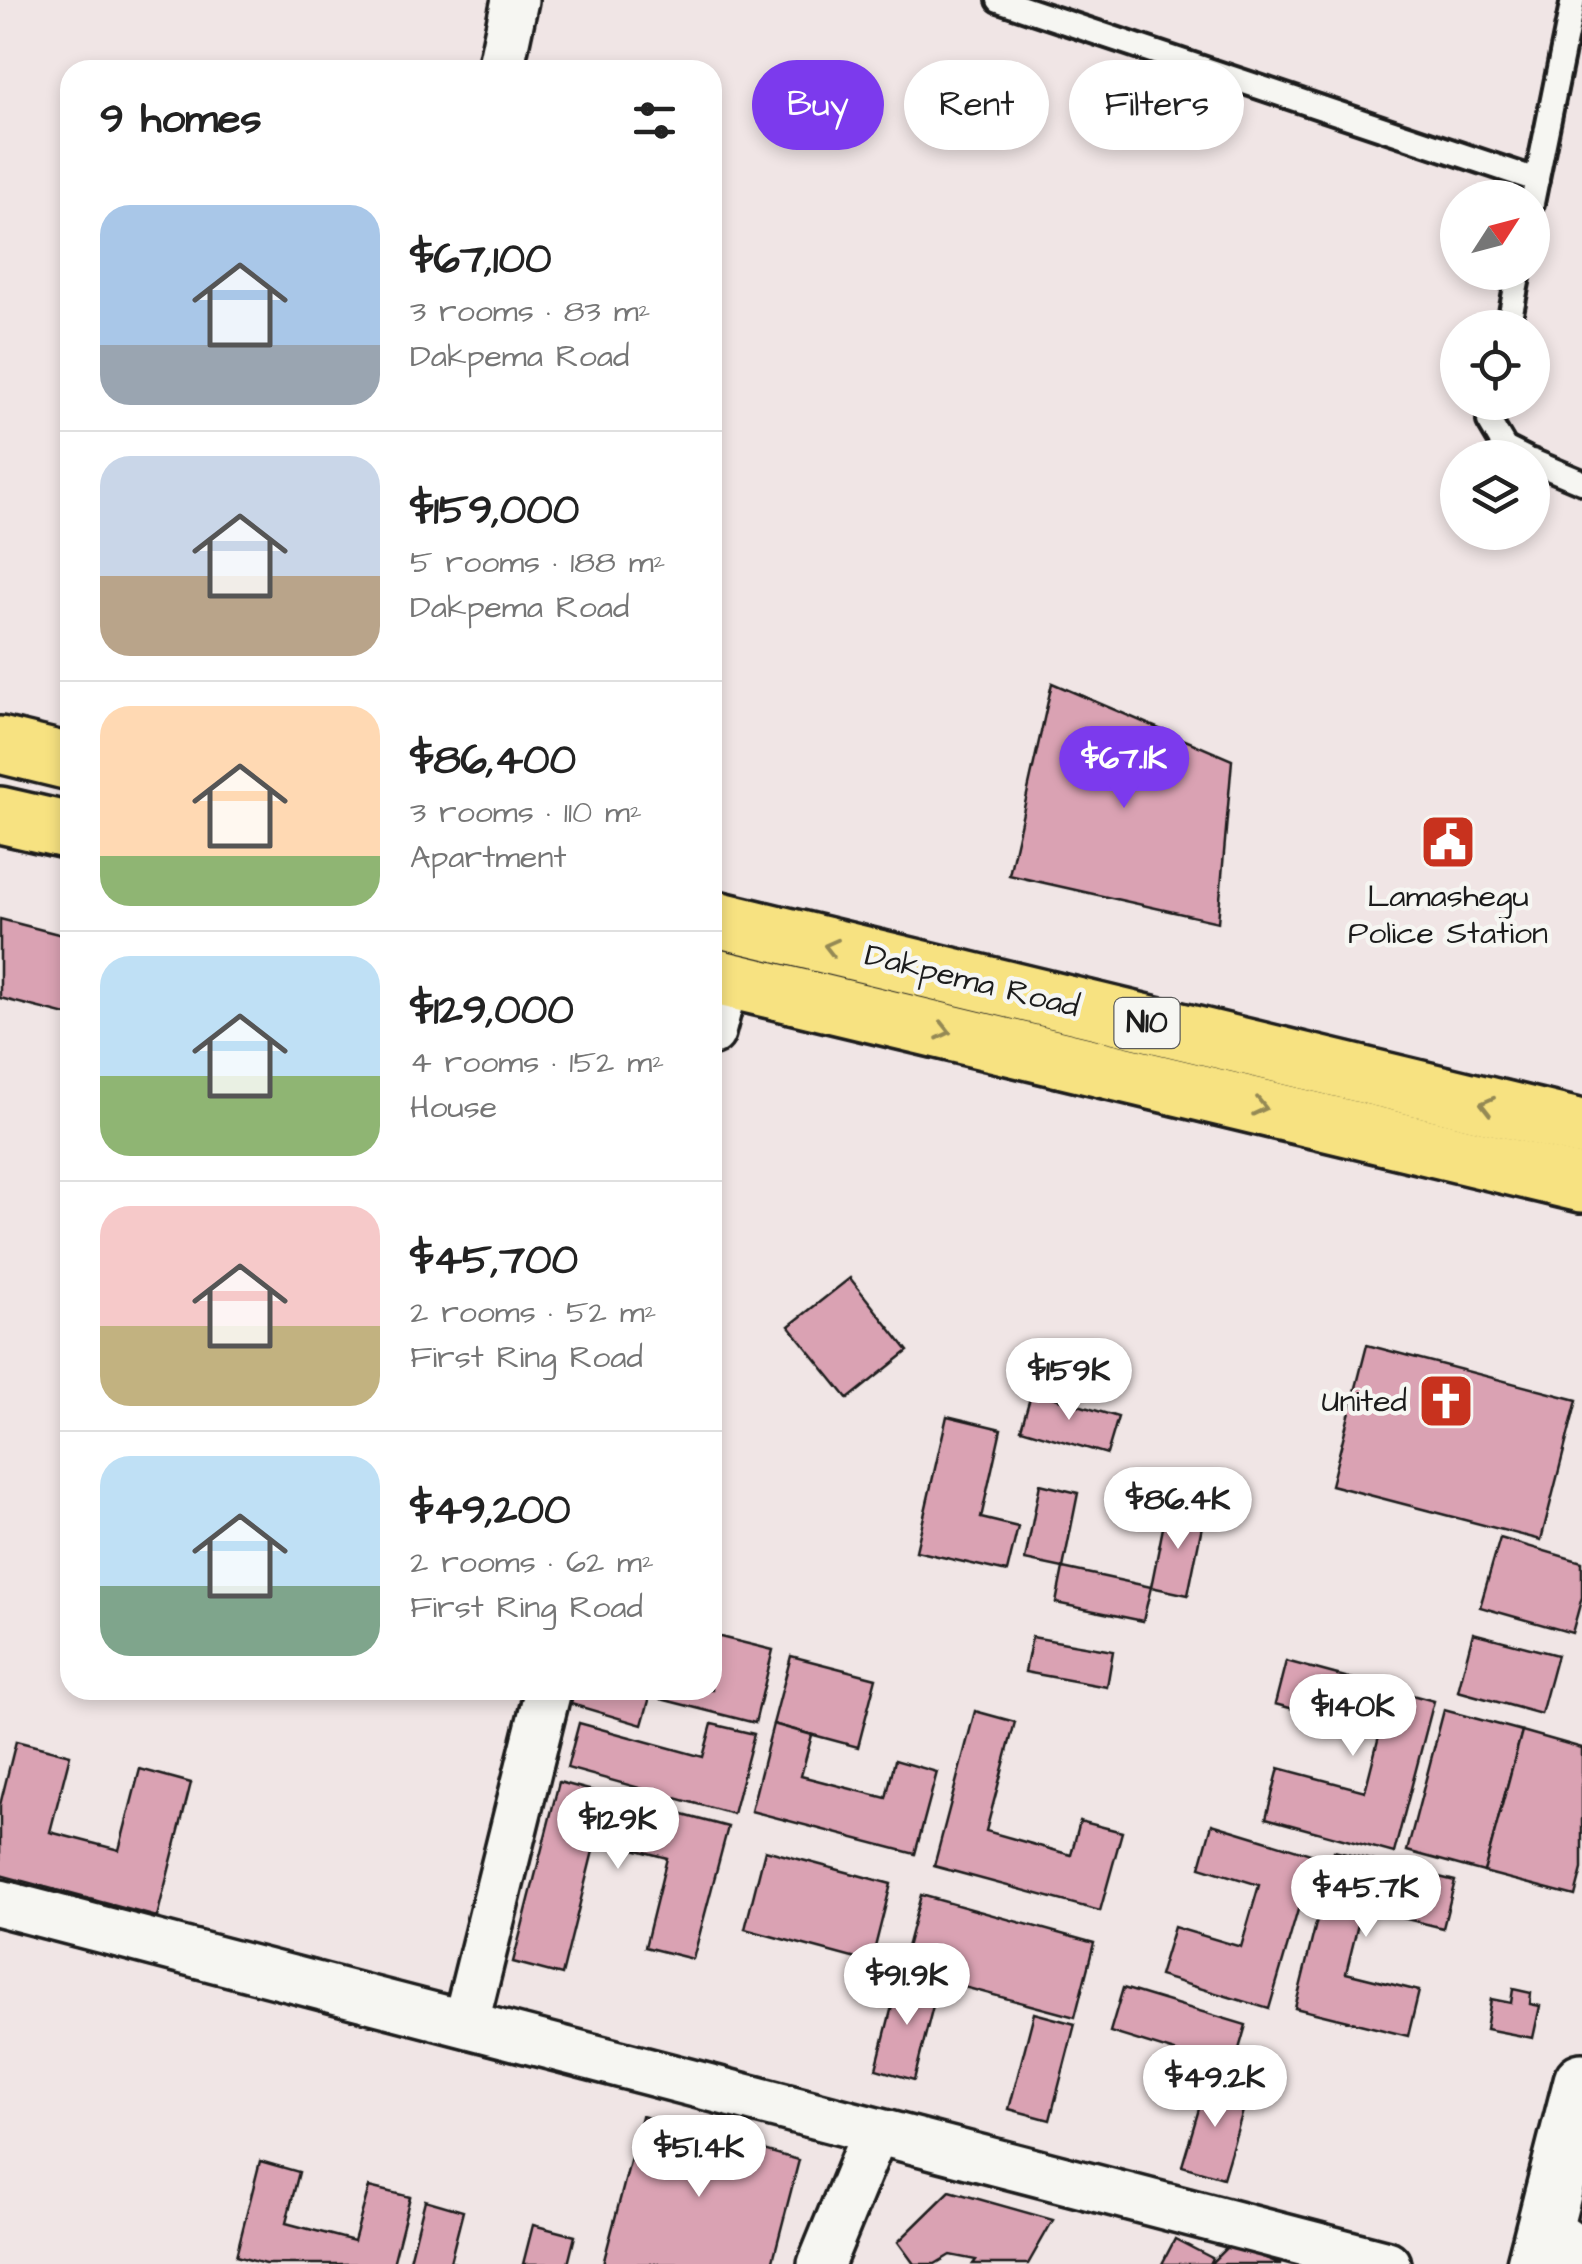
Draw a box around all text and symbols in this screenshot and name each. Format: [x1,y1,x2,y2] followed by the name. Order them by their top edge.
[752,60,884,150] chip: Buy
[904,60,1049,150] chip: Rent
[1069,60,1244,150] chip: Filters
[100,91,262,149] text: 9 homes
[627,93,682,148] icon: filters
[1440,180,1550,290] north arrow
[1440,180,1550,550] map controls
[410,231,551,289] text: $67,100
[180,245,300,365] icon: home
[410,289,651,334] text: 3 rooms · 83 m²
[1440,310,1550,420] button: locate
[410,334,629,379] text: Dakpema Road
[1440,440,1550,550] button: layers
[410,482,579,540] text: $159,000
[180,496,300,616] icon: home
[410,540,666,585] text: 5 rooms · 188 m²
[410,585,629,630] text: Dakpema Road
[1043,726,1205,811] pin: $67.1K
[410,732,576,790] text: $86,400
[1081,736,1167,781] text: $67.1K
[180,746,300,866] icon: home
[410,790,642,835] text: 3 rooms · 110 m²
[1418,812,1478,872] public building icon: Lamashegu Police Station
[410,835,566,880] text: Apartment
[1348,874,1548,956] place label: Lamashegu Police Station
[860,933,1084,1029] street label: Dakpema Road
[823,937,840,958] one-way arrow
[410,982,574,1040] text: $129,000
[180,996,300,1116] icon: home
[1114,998,1180,1048] road number: N10
[935,1019,952,1040] one-way arrow
[410,1040,664,1085] text: 4 rooms · 152 m²
[410,1085,497,1130] text: House
[1251,1095,1268,1116] one-way arrow
[1479,1096,1496,1117] one-way arrow
[410,1232,578,1290] text: $45,700
[180,1246,300,1366] icon: home
[410,1290,657,1335] text: 2 rooms · 52 m²
[410,1335,643,1380] text: First Ring Road
[999,1338,1139,1423] pin: $159K
[1028,1348,1110,1393] text: $159K
[1416,1371,1476,1431] church icon: United
[1322,1379,1407,1424] place label: United
[1097,1467,1259,1552] pin: $86.4K
[1126,1477,1230,1522] text: $86.4K
[410,1482,570,1540] text: $49,200
[180,1496,300,1616] icon: home
[410,1540,654,1585] text: 2 rooms · 62 m²
[410,1585,643,1630] text: First Ring Road
[1283,1674,1423,1759] pin: $140K
[1311,1684,1395,1729] text: $140K
[548,1787,688,1872] pin: $129K
[579,1797,657,1842] text: $129K
[1285,1855,1447,1940] pin: $45.7K
[1313,1865,1419,1910] text: $45.7K
[826,1943,988,2028] pin: $91.9K
[866,1953,948,1998] text: $91.9K
[1134,2045,1296,2130] pin: $49.2K
[1165,2055,1265,2100] text: $49.2K
[618,2115,780,2200] pin: $51.4K
[654,2125,744,2170] text: $51.4K

